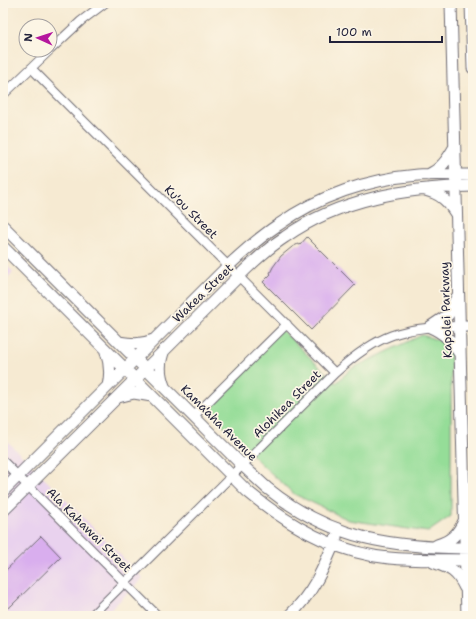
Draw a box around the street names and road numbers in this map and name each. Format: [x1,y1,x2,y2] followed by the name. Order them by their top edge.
[161,182,221,242] street label: Ku'ou Street
[169,260,237,326] street label: Wakea Street
[436,261,456,359] street label: Kapolei Parkway
[250,367,324,441] street label: Alohikea Street
[177,381,261,465] street label: Kama'aha Avenue
[43,484,135,576] street label: Ala Kahawai Street

